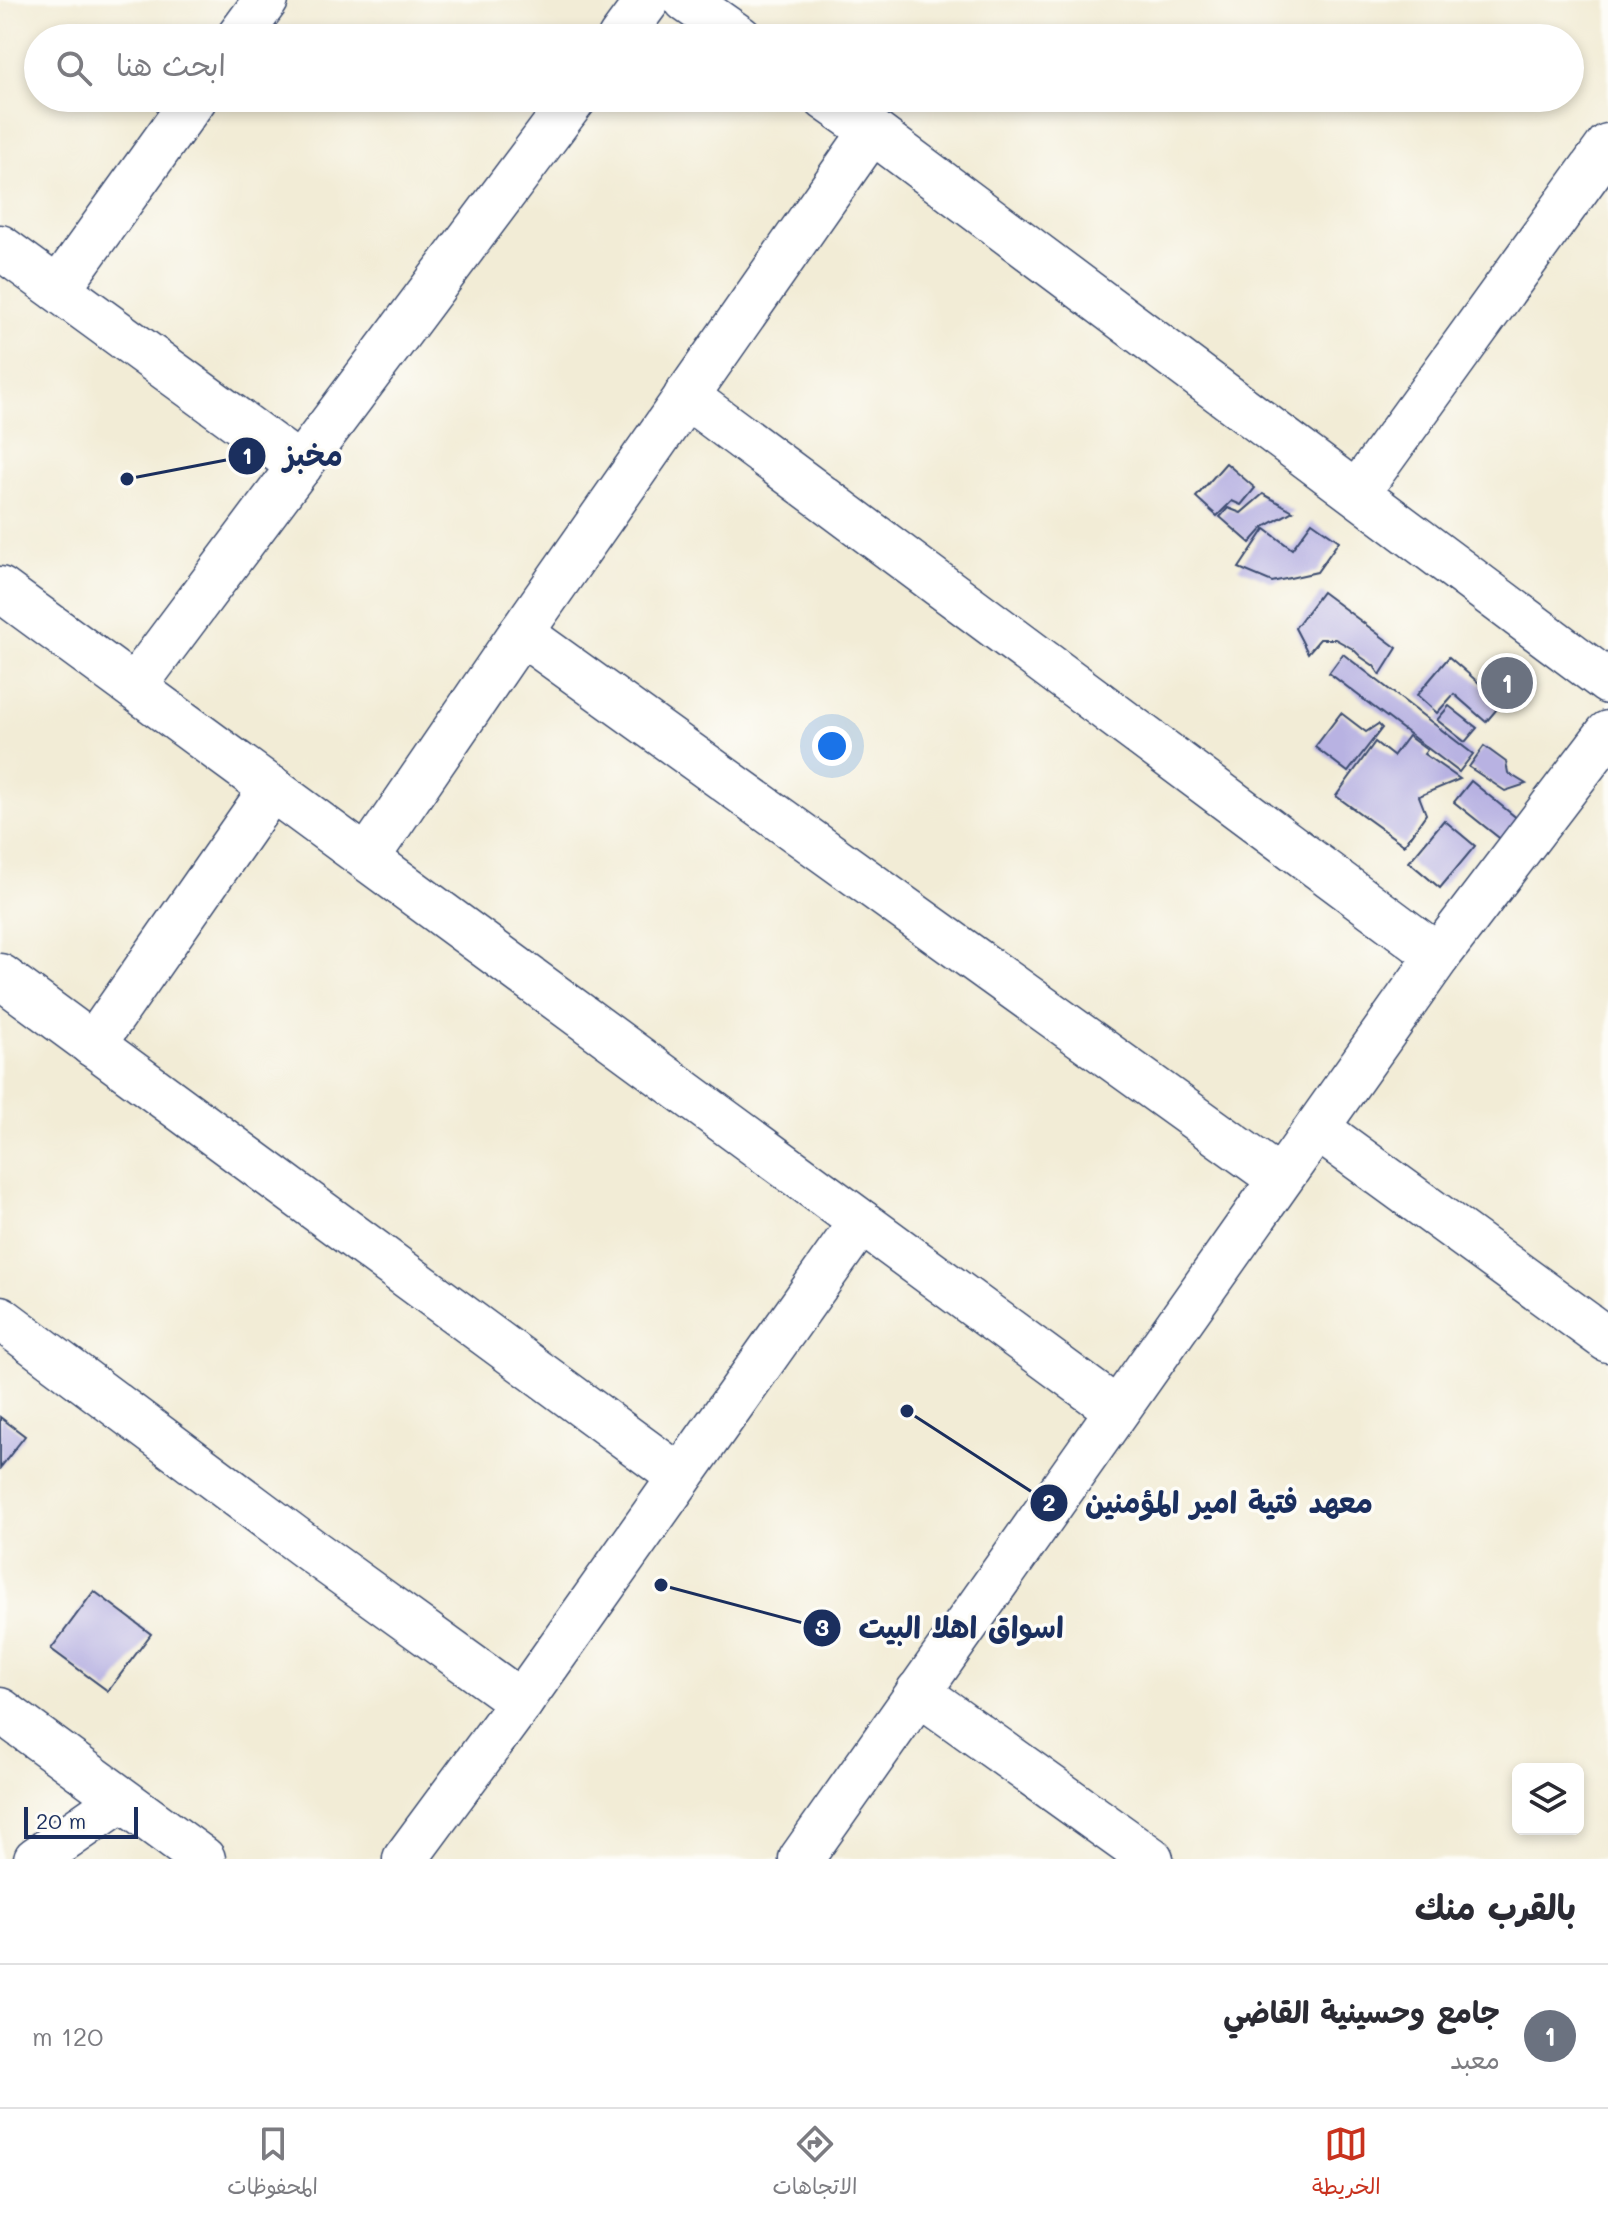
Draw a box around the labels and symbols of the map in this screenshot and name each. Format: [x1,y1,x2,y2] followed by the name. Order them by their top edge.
[227,429,359,483] callout: مخبز
[280,434,343,474] text: مخبز
[242,439,252,470] text: 1
[1481,653,1533,713] pin: 1
[812,726,852,766] your location
[1029,1476,1389,1530] callout: معهد فتية امير المؤمنين
[1085,1481,1373,1522] text: معهد فتية امير المؤمنين
[1042,1486,1056,1517] text: 2
[802,1601,1079,1655] callout: اسواق اهلا البيت
[858,1606,1064,1647] text: اسواق اهلا البيت
[815,1611,829,1642] text: 3
[24,1803,138,1839] scale bar

